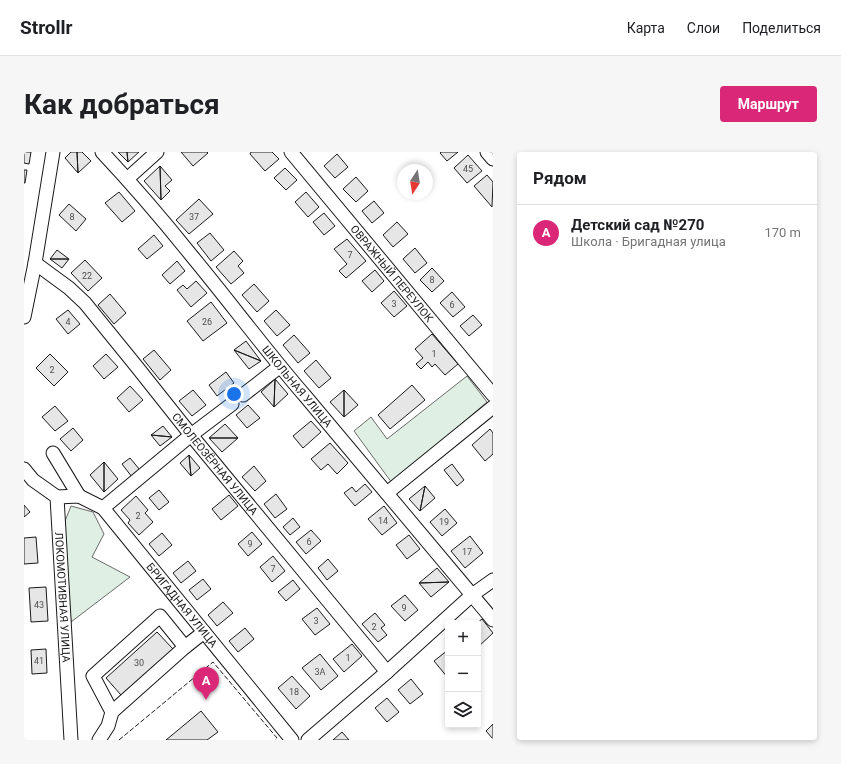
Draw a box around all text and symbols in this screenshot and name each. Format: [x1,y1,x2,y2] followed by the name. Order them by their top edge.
[20,16,73,39] text: Strollr
[627,20,665,36] text: Карта
[687,20,720,36] text: Слои
[742,20,821,36] text: Поделиться
[720,86,817,122] button: Маршрут
[24,88,220,121] text: Как добраться
[397,164,433,200] north arrow
[463,164,473,174] house number: 45
[533,168,587,188] text: Рядом
[69,212,75,222] house number: 8
[189,212,199,222] house number: 37
[571,216,704,234] text: Детский сад №270
[348,222,437,325] street label: ОВРАЖНЫЙ ПЕРЕУЛОК
[542,225,550,240] text: A
[764,225,801,240] text: 170 m
[571,234,726,249] text: Школа · Бригадная улица
[347,250,353,260] house number: 7
[82,271,92,281] house number: 22
[429,275,435,285] house number: 8
[391,299,397,309] house number: 3
[449,300,455,310] house number: 6
[65,317,71,327] house number: 4
[202,317,212,327] house number: 26
[260,343,335,430] street label: ШКОЛЬНАЯ УЛИЦА
[431,349,437,359] house number: 1
[49,365,55,375] house number: 2
[224,384,244,404] your location
[169,410,261,518] street label: СМОЛЕОЗЁРНАЯ УЛИЦА
[135,511,141,521] house number: 2
[378,516,388,526] house number: 14
[439,517,449,527] house number: 19
[53,532,73,664] street label: ЛОКОМОТИВНАЯ УЛИЦА
[306,537,312,547] house number: 6
[247,539,253,549] house number: 9
[462,547,472,557] house number: 17
[144,560,221,650] street label: БРИГАДНАЯ УЛИЦА
[270,564,276,574] house number: 7
[34,600,44,610] house number: 43
[401,603,407,613] house number: 9
[313,616,319,626] house number: 3
[445,620,481,728] map controls
[445,620,481,656] button: +
[371,622,377,632] house number: 2
[345,653,351,663] house number: 1
[34,656,44,666] house number: 41
[445,656,481,692] button: −
[134,658,144,668] house number: 30
[193,667,219,700] pin: A
[315,667,326,677] house number: 3А
[289,687,299,697] house number: 18
[445,692,481,728] button: layers

